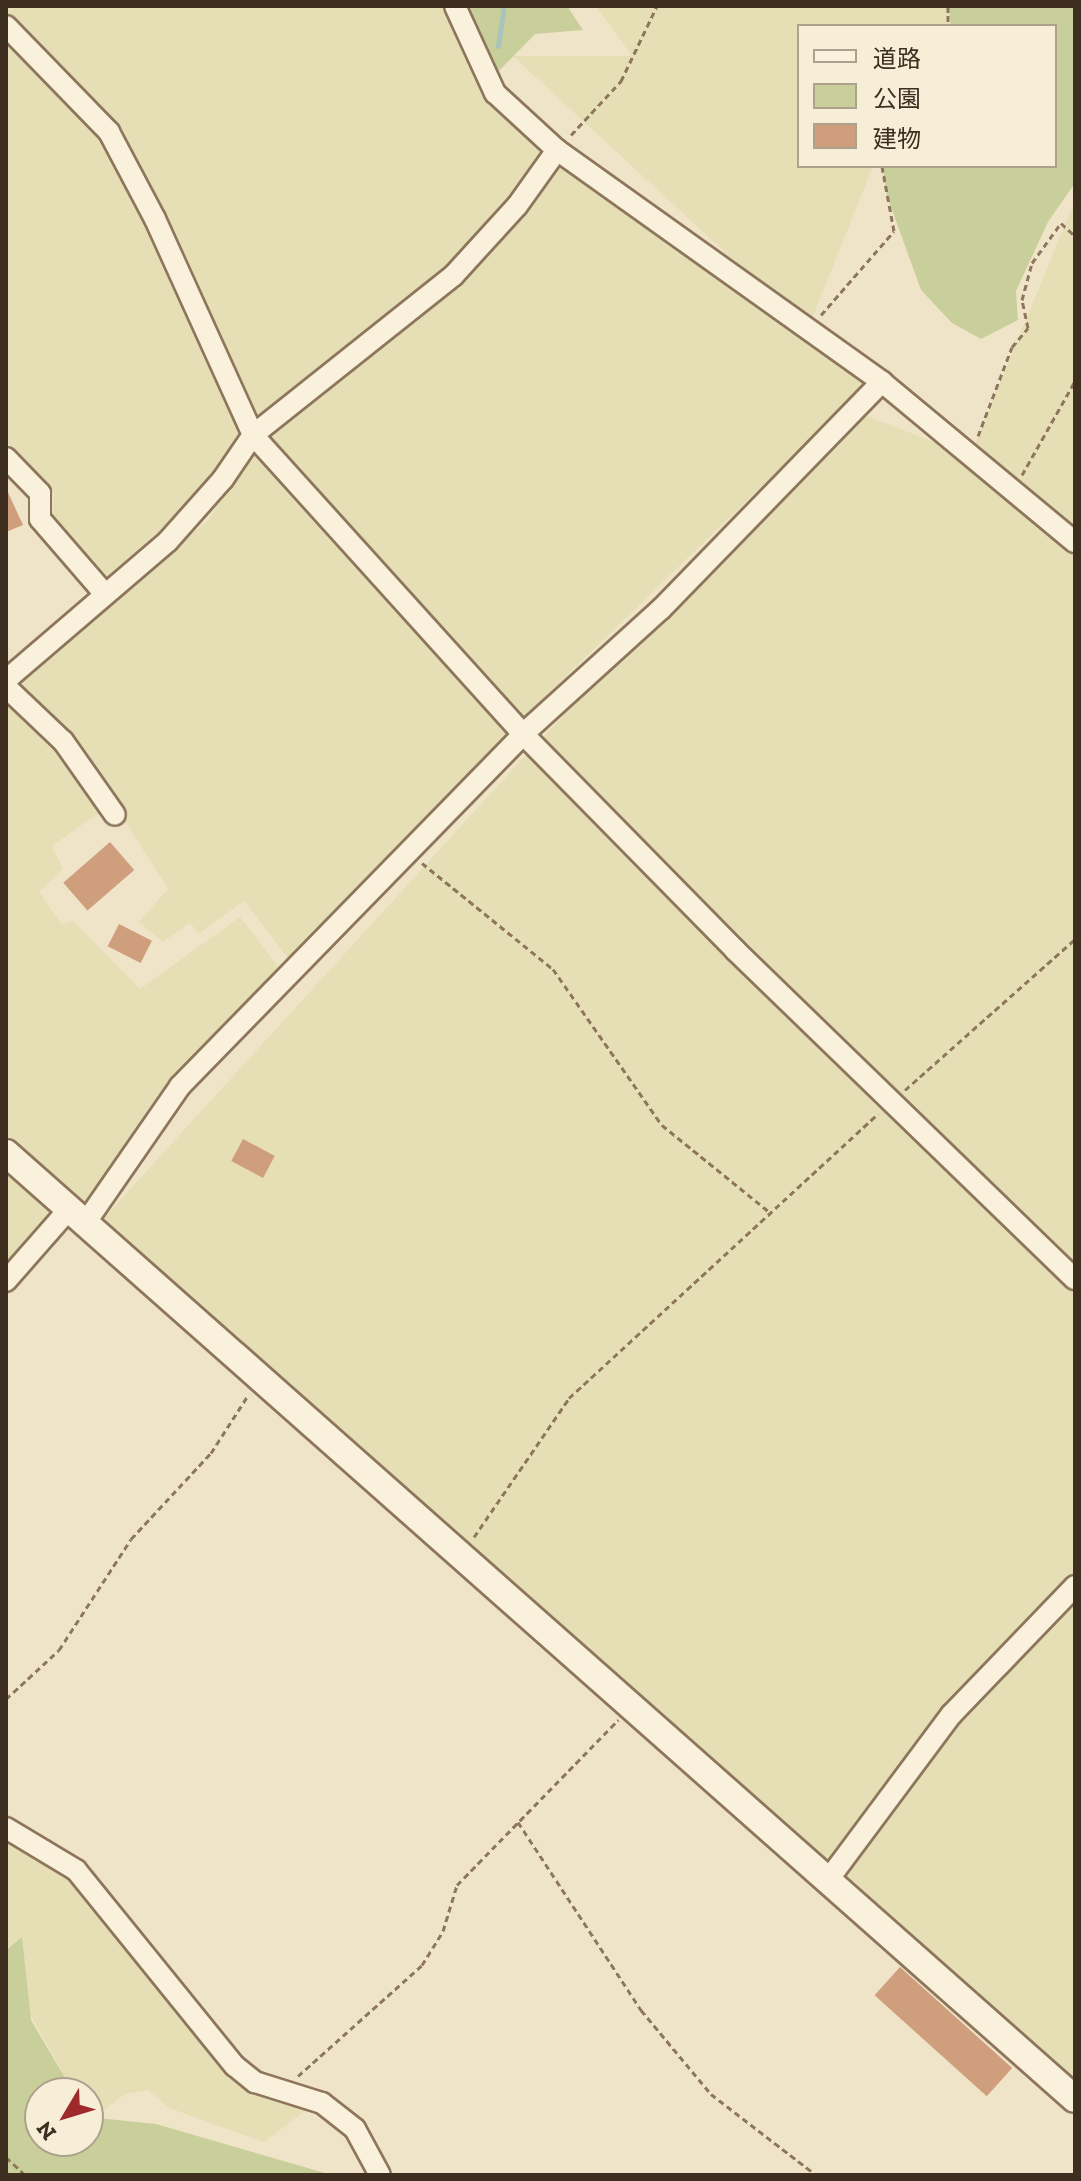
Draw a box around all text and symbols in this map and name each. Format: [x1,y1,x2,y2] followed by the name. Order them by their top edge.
[797,24,1057,168] legend
[873,44,921,73] text: 道路
[873,84,921,113] text: 公園
[873,124,921,153] text: 建物
[24,2077,104,2157] north arrow
[30,2116,62,2146] text: N

